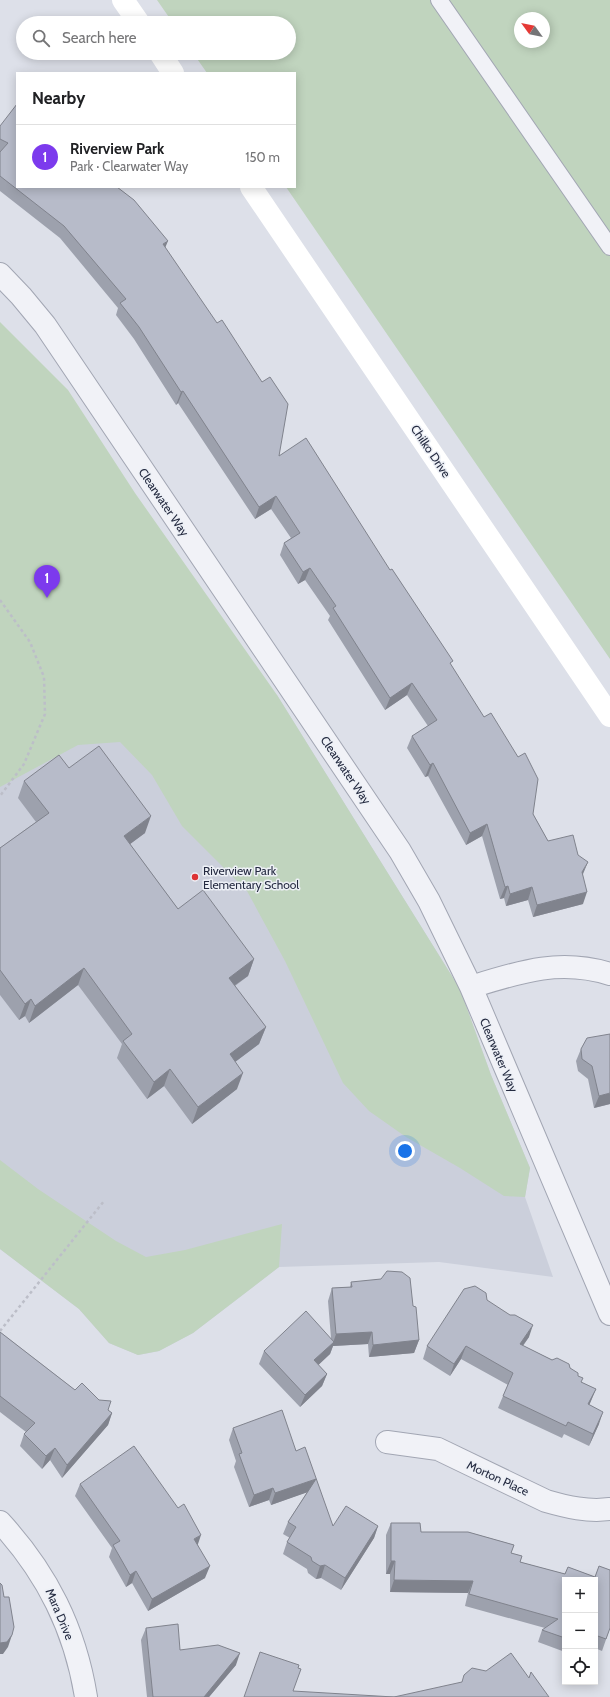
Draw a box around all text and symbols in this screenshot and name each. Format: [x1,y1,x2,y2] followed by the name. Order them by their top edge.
[514,12,550,48] north arrow
[16,16,296,60] search box
[30,27,52,49] icon: search
[62,29,137,47] text: Search here
[32,88,85,108] text: Nearby
[70,140,164,158] text: Riverview Park
[43,149,47,165] text: 1
[245,149,280,165] text: 150 m
[70,158,188,174] text: Park · Clearwater Way
[408,422,454,480] street label: Chilko Drive
[136,465,192,539] street label: Clearwater Way
[34,565,60,598] pin: 1
[318,733,374,807] street label: Clearwater Way
[203,863,299,892] place label: Riverview Park Elementary School
[190,872,200,882] marker: Riverview Park Elementary School
[477,1016,521,1094] street label: Clearwater Way
[395,1141,415,1161] your location
[465,1457,531,1499] street label: Morton Place
[562,1577,598,1685] map controls
[562,1577,598,1613] button: +
[42,1586,78,1642] street label: Mara Drive
[562,1613,598,1649] button: −
[562,1649,598,1685] button: locate

